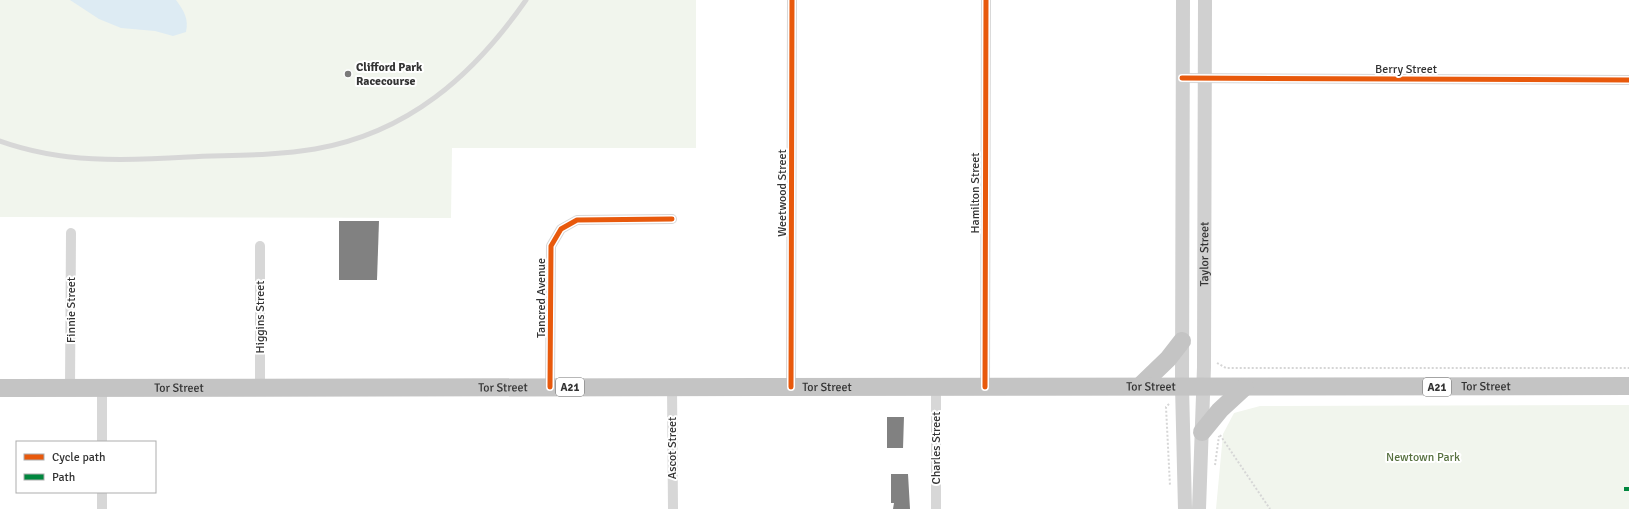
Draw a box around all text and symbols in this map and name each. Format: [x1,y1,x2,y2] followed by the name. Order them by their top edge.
[356,60,423,89] place label: Clifford Park Racecourse
[1375,62,1437,77] street label: Berry Street
[343,69,353,79] marker: Clifford Park Racecourse
[775,149,790,237] street label: Weetwood Street
[968,152,983,234] street label: Hamilton Street
[1197,222,1212,286] street label: Taylor Street
[534,258,549,338] street label: Tancred Avenue
[64,277,79,343] street label: Finnie Street
[253,281,268,353] street label: Higgins Street
[556,378,584,396] road number: A21
[1423,378,1451,396] road number: A21
[1461,379,1511,394] street label: Tor Street
[478,380,528,395] street label: Tor Street
[802,380,852,395] street label: Tor Street
[1126,380,1176,395] street label: Tor Street
[154,381,204,396] street label: Tor Street
[929,412,944,484] street label: Charles Street
[665,417,680,479] street label: Ascot Street
[16,441,156,493] legend
[52,450,105,465] text: Cycle path
[1386,450,1460,465] park label: Newtown Park
[52,470,75,485] text: Path

